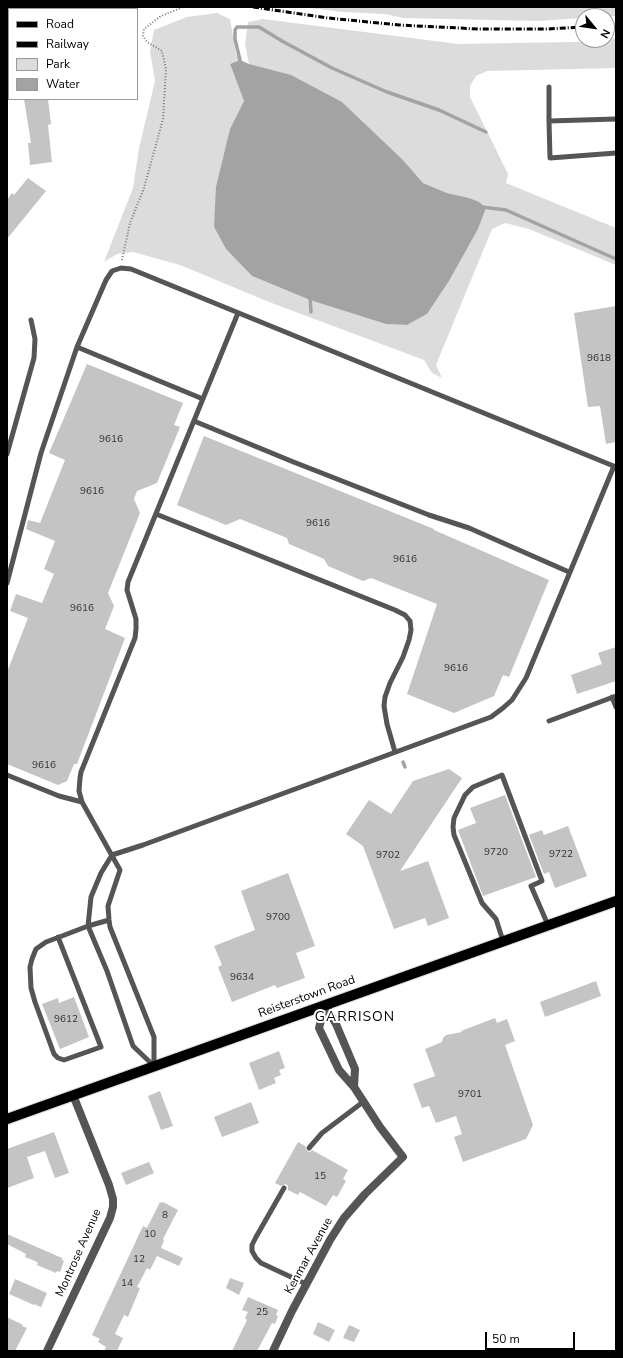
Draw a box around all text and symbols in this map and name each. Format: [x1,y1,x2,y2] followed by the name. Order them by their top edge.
[8,8,138,100] legend
[575,8,615,48] north arrow
[46,16,74,32] text: Road
[597,26,614,41] text: N
[46,36,89,52] text: Railway
[46,56,70,72] text: Park
[46,76,80,92] text: Water
[587,353,611,365] house number: 9618
[99,434,123,446] house number: 9616
[80,486,104,498] house number: 9616
[306,518,330,530] house number: 9616
[393,554,417,566] house number: 9616
[70,603,94,615] house number: 9616
[444,663,468,675] house number: 9616
[32,760,56,772] house number: 9616
[484,847,508,859] house number: 9720
[549,849,573,861] house number: 9722
[376,850,400,862] house number: 9702
[266,912,290,924] house number: 9700
[230,972,254,984] house number: 9634
[257,973,357,1021] street label: Reisterstown Road
[315,1010,395,1026] district label: GARRISON
[54,1014,78,1026] house number: 9612
[458,1089,482,1101] house number: 9701
[314,1171,326,1183] house number: 15
[53,1207,105,1299] street label: Montrose Avenue
[162,1210,168,1222] house number: 8
[282,1215,336,1297] street label: Kenmar Avenue
[144,1229,156,1241] house number: 10
[133,1254,145,1266] house number: 12
[121,1278,133,1290] house number: 14
[256,1307,268,1319] house number: 25
[487,1324,577,1350] scale bar
[492,1331,520,1347] text: 50 m

